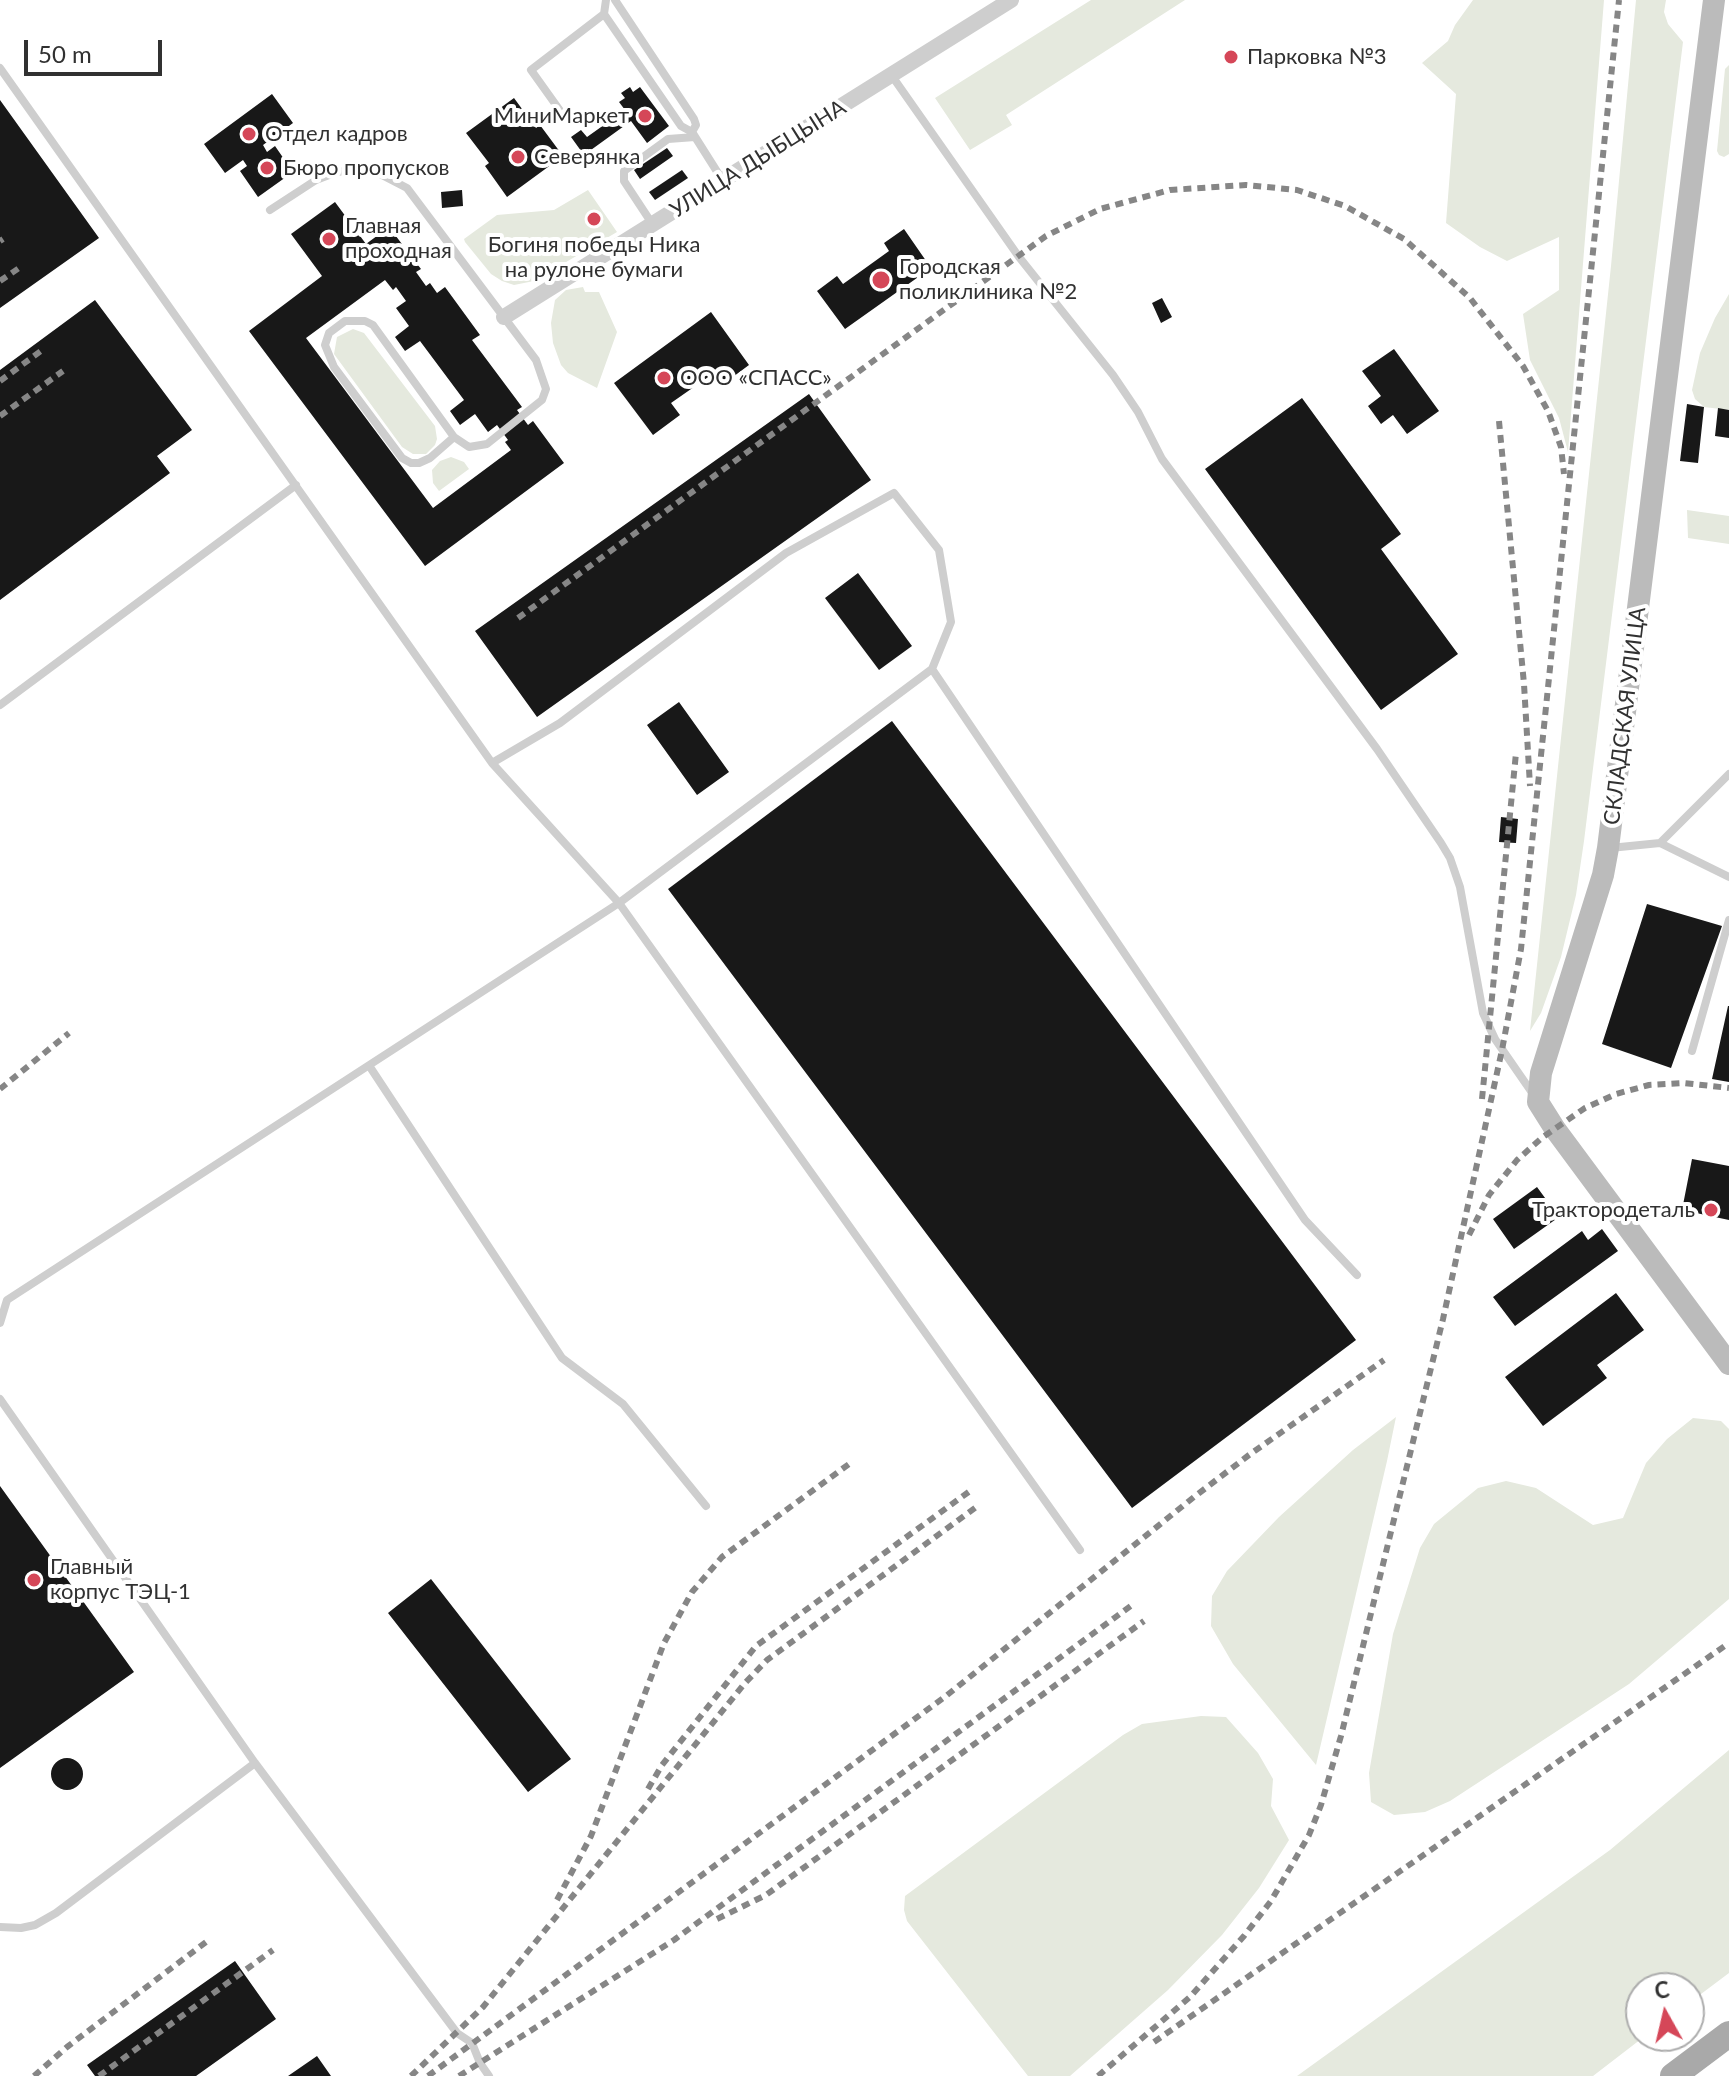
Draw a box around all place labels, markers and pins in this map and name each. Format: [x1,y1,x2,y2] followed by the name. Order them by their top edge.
[1247,44,1387,70] place label: Парковка №3
[1222,48,1240,66] marker: Парковка №3
[494,103,629,129] place label: MиниMаркет
[636,107,654,125] marker: MиниMаркет
[265,121,408,147] place label: Отдел кадров
[240,125,258,143] marker: Отдел кадров
[534,144,640,170] place label: Северянка
[509,148,527,166] marker: Северянка
[283,155,450,181] place label: Бюро пропусков
[258,159,276,177] marker: Бюро пропусков
[585,210,603,228] marker: Богиня победы Ника на рулоне бумаги
[345,213,452,264] place label: Главная проходная
[320,230,338,248] marker: Главная проходная
[488,232,700,284] place label: Богиня победы Ника на рулоне бумаги
[899,254,1077,306] place label: Городская поликлиника №2
[870,269,892,291] marker: Городская поликлиника №2
[680,365,832,391] place label: ООО «СПАСС»
[655,369,673,387] marker: ООО «СПАСС»
[1532,1197,1695,1223] place label: Трактородеталь
[1702,1201,1720,1219] marker: Трактородеталь
[50,1554,191,1606] place label: Главный корпус ТЭЦ-1
[25,1571,43,1589] marker: Главный корпус ТЭЦ-1

